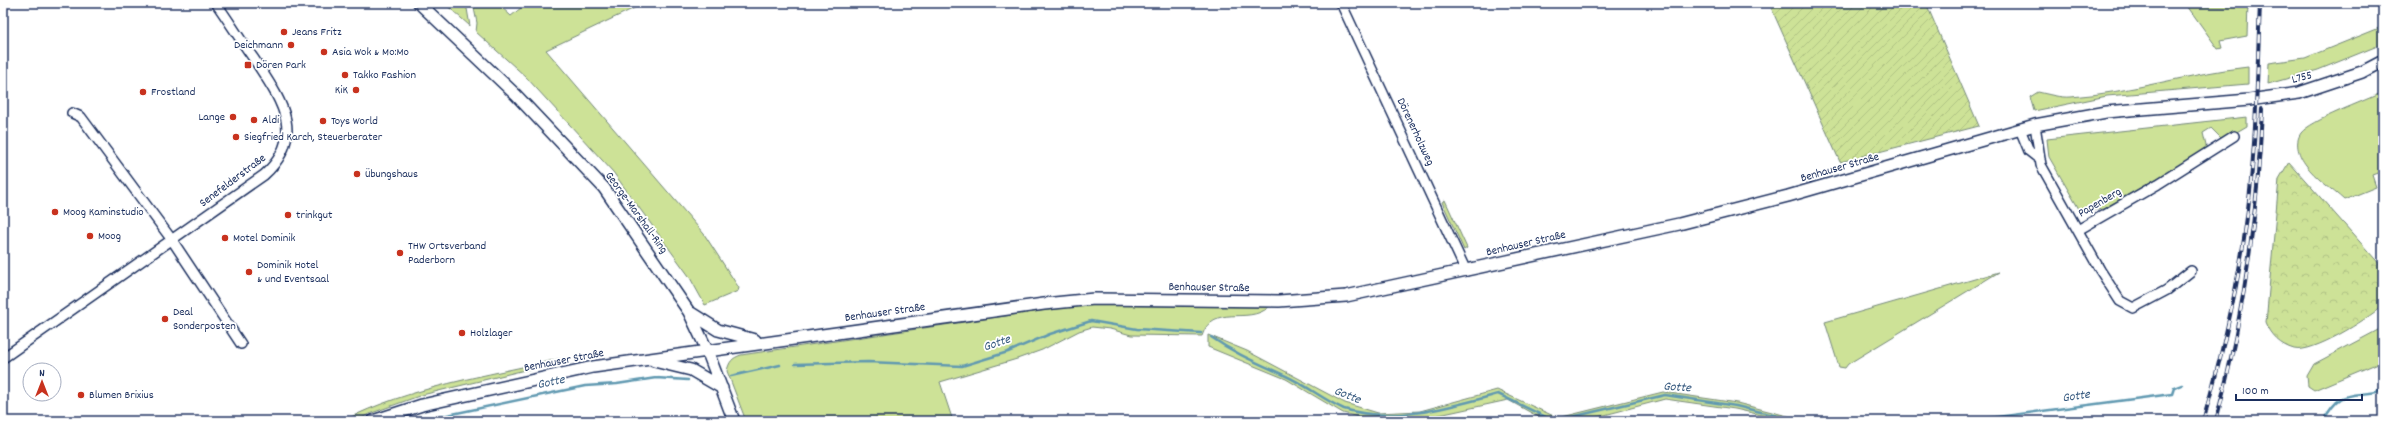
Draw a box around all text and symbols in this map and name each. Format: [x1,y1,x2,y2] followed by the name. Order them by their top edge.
[292,24,342,41] place label: Jeans Fritz
[279,27,289,37] marker: Jeans Fritz
[234,37,283,54] place label: Deichmann
[286,40,296,50] marker: Deichmann
[332,44,409,61] place label: Asia Wok & Mo:Mo
[319,47,329,57] marker: Asia Wok & Mo:Mo
[256,57,306,74] place label: Dören Park
[243,60,253,70] marker: Dören Park
[353,67,416,84] place label: Takko Fashion
[2290,67,2314,89] street label: L755
[340,70,350,80] marker: Takko Fashion
[335,82,348,99] place label: KiK
[151,84,195,101] place label: Frostland
[351,85,361,95] marker: KiK
[138,87,148,97] marker: Frostland
[1392,95,1438,169] street label: Dörenerholzweg
[198,109,225,126] place label: Lange
[228,112,238,122] marker: Lange
[262,112,279,129] place label: Aldi
[331,113,378,130] place label: Toys World
[249,115,259,125] marker: Aldi
[318,116,328,126] marker: Toys World
[244,129,383,146] place label: Siegfried Karch, Steuerberater
[231,132,241,142] marker: Siegfried Karch, Steuerberater
[1799,149,1881,187] street label: Benhauser Straße
[196,150,270,212] street label: Senefelderstraße
[365,166,418,183] place label: Übungshaus
[600,168,672,258] street label: George-Marshall-Ring
[352,169,362,179] marker: Übungshaus
[2075,184,2125,222] street label: Papenberg
[63,204,144,221] place label: Moog Kaminstudio
[50,207,60,217] marker: Moog Kaminstudio
[296,207,333,224] place label: trinkgut
[283,210,293,220] marker: trinkgut
[1485,227,1567,261] street label: Benhauser Straße
[98,228,121,245] place label: Moog
[233,230,295,247] place label: Motel Dominik
[85,231,95,241] marker: Moog
[220,233,230,243] marker: Motel Dominik
[408,238,486,269] place label: THW Ortsverband Paderborn
[395,248,405,258] marker: THW Ortsverband Paderborn
[257,257,329,288] place label: Dominik Hotel & und Eventsaal
[244,267,254,277] marker: Dominik Hotel & und Eventsaal
[1168,279,1250,297] street label: Benhauser Straße
[844,299,926,327] street label: Benhauser Straße
[173,304,236,335] place label: Deal Sonderposten
[160,314,170,324] marker: Deal Sonderposten
[470,325,513,342] place label: Holzlager
[457,328,467,338] marker: Holzlager
[981,330,1014,357] water label: Gotte
[523,345,605,377] street label: Benhauser Straße
[22,362,62,402] north arrow
[39,366,45,382] text: N
[535,371,568,395] water label: Gotte
[2236,376,2362,402] scale bar
[1663,378,1693,399] water label: Gotte
[1331,382,1365,410] water label: Gotte
[2242,383,2269,400] text: 100 m
[2061,385,2092,408] water label: Gotte
[89,387,154,404] place label: Blumen Brixius
[76,390,86,400] marker: Blumen Brixius

